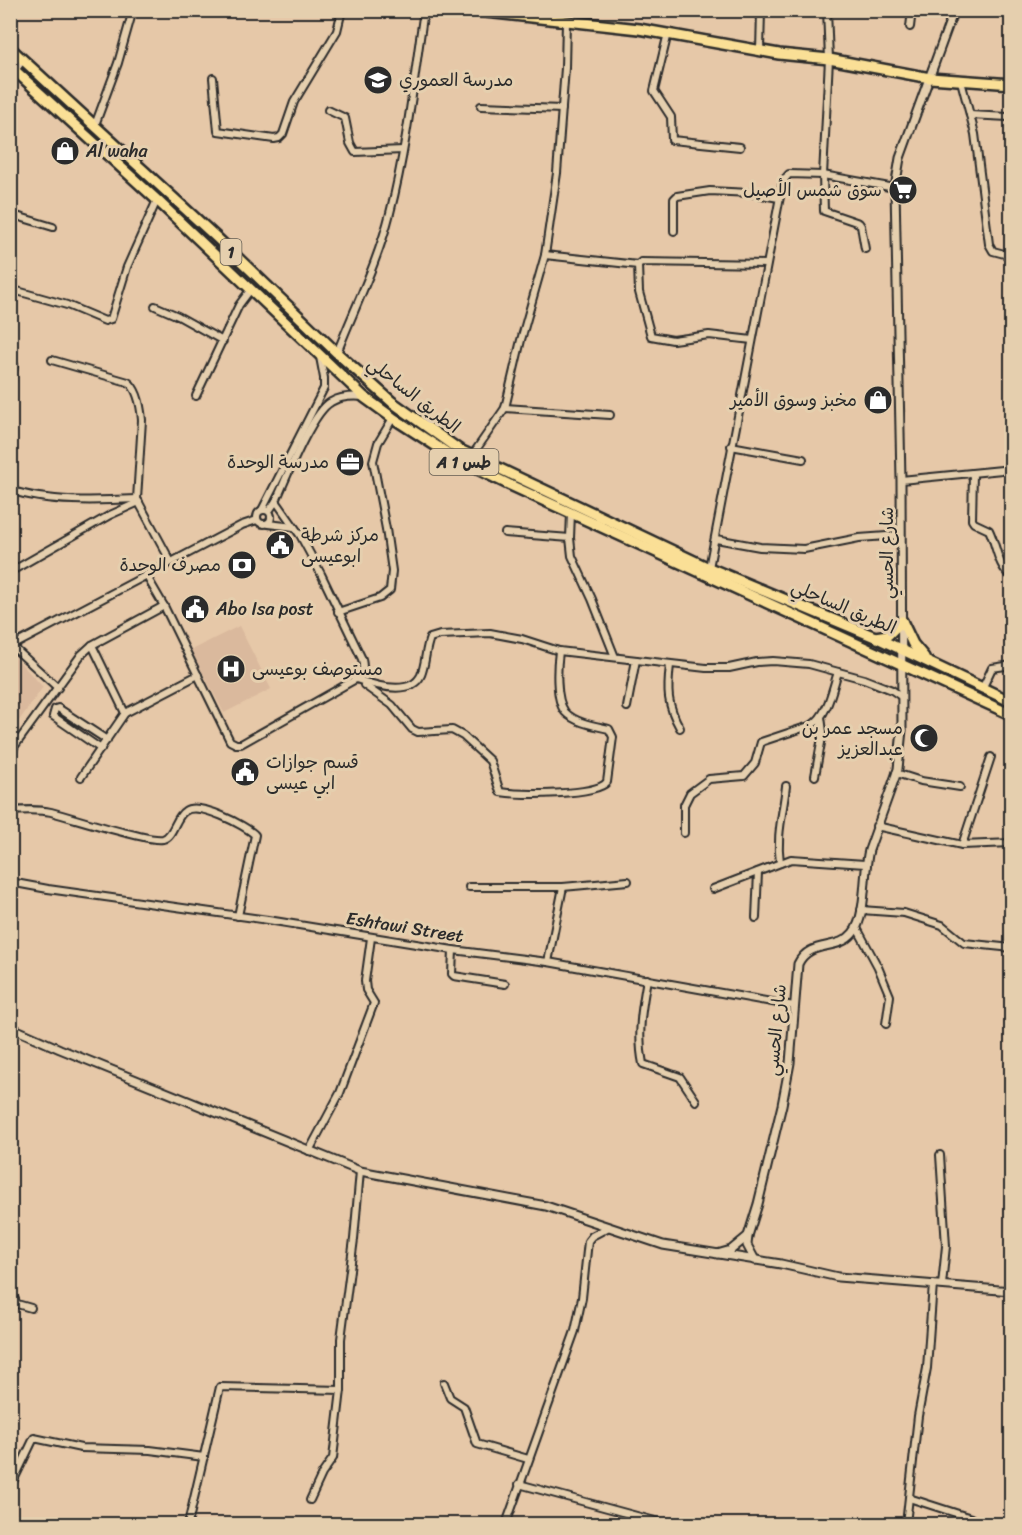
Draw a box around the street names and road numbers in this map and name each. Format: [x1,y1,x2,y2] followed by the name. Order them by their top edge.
[220,239,242,265] road number: 1
[360,348,468,442] street label: الطريق الساحلي
[430,449,498,475] road number: A 1 طس
[871,507,903,599] street label: شارع الحسي
[786,570,902,644] street label: الطريق الساحلي
[344,902,466,952] street label: Eshtawi Street
[756,983,796,1077] street label: شارع الحسي

